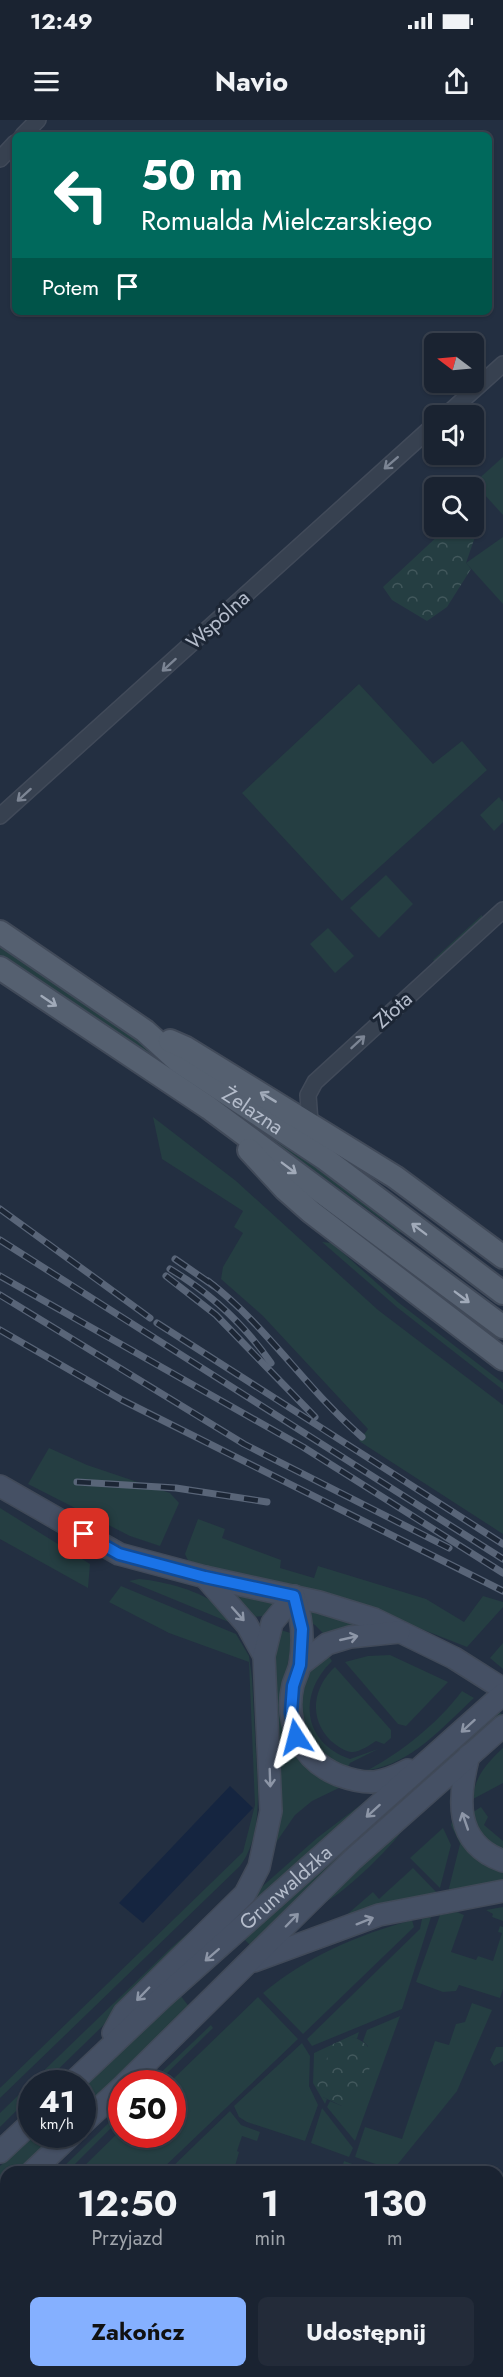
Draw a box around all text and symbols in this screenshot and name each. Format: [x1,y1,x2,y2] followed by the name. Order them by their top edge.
[30,5,93,37] text: 12:49
[215,62,288,101] text: Navio
[30,65,63,98] icon: menu
[440,65,473,98] icon: share
[141,145,243,206] text: 50 m
[42,156,120,234] icon: left
[141,201,432,240] text: Romualda Mielczarskiego
[111,270,144,303] icon: arrive
[42,271,99,303] text: Potem
[424,333,484,393] north arrow
[424,333,484,537] map controls
[424,405,484,465] button: sound
[384,456,399,470] one-way arrow
[424,477,484,537] button: search
[180,583,256,657] street label: Wspólna
[162,658,177,672] one-way arrow
[16,788,31,802] one-way arrow
[367,985,419,1035] street label: Złota
[40,994,57,1007] one-way arrow
[350,1035,365,1049] one-way arrow
[216,1079,289,1142] street label: Żelazna
[260,1091,277,1103] one-way arrow
[281,1162,297,1174] one-way arrow
[411,1223,427,1236] one-way arrow
[454,1291,470,1303] one-way arrow
[58,1508,109,1559] pin
[67,1517,100,1550] icon: arrive
[231,1606,245,1621] one-way arrow
[338,1632,358,1643] one-way arrow
[264,1705,328,1769] position arrow
[461,1719,476,1733] one-way arrow
[264,1767,275,1787] one-way arrow
[366,1804,381,1818] one-way arrow
[458,1812,469,1831] one-way arrow
[233,1838,339,1937] street label: Grunwaldzka
[284,1913,299,1928] one-way arrow
[355,1914,374,1925] one-way arrow
[205,1948,220,1962] one-way arrow
[136,1986,151,2001] one-way arrow
[108,2070,186,2148] speed limit sign: 50
[39,2080,75,2123] text: 41
[40,2113,74,2135] text: km/h
[77,2177,177,2229] text: 12:50
[261,2177,279,2229] text: 1
[363,2177,427,2229] text: 130
[91,2224,163,2253] text: Przyjazd
[254,2224,286,2253] text: min
[387,2224,403,2253] text: m
[30,2297,246,2366] button: Zakończ
[258,2297,474,2366] button: Udostępnij

